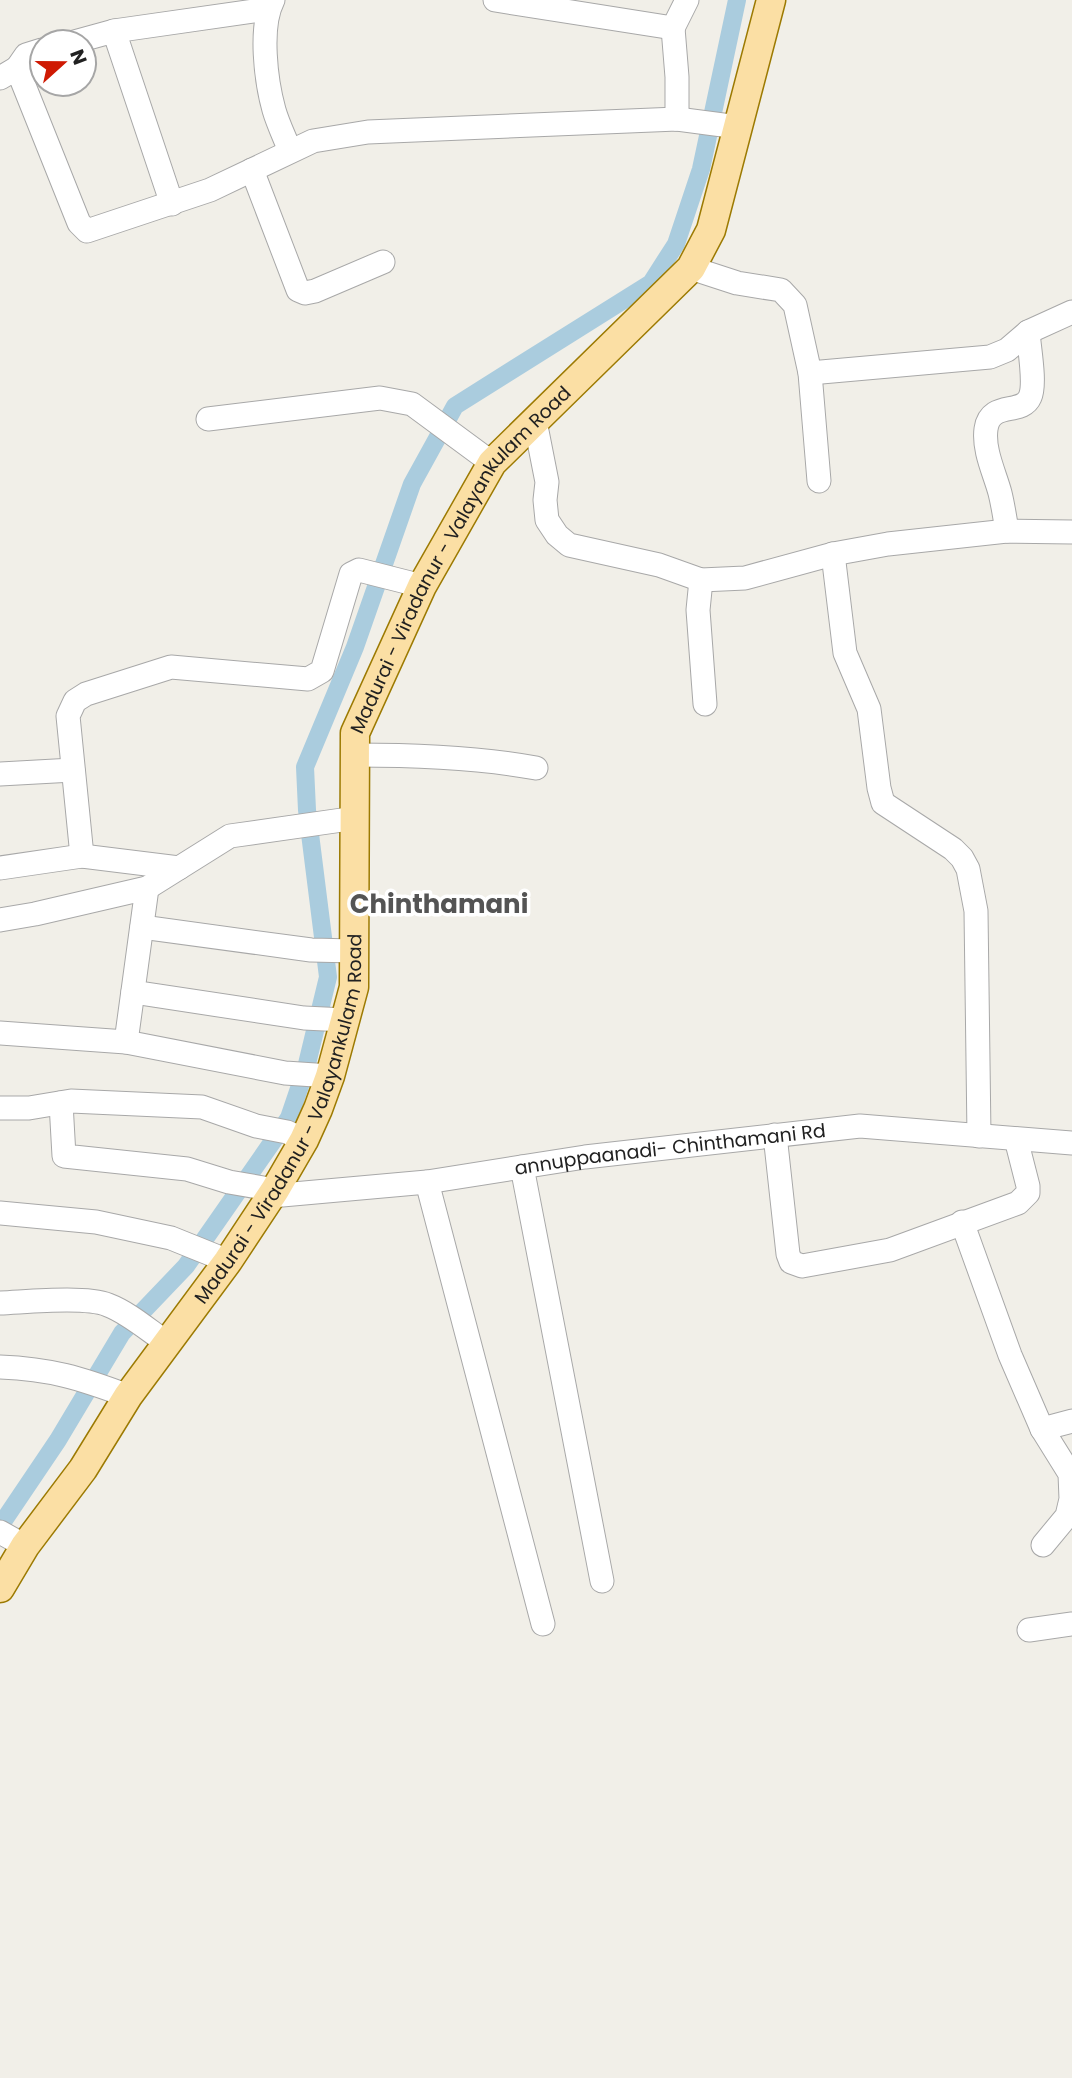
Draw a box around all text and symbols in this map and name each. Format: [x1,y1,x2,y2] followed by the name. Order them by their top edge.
[28,28,98,98] north arrow
[63,46,94,69] text: N
[344,380,577,738] street label: Madurai - Viradanur - Valayankulam Road
[350,886,528,922] district label: Chinthamani
[188,934,368,1309] street label: Madurai - Viradanur - Valayankulam Road
[513,1117,827,1182] street label: annuppaanadi- Chinthamani Rd

